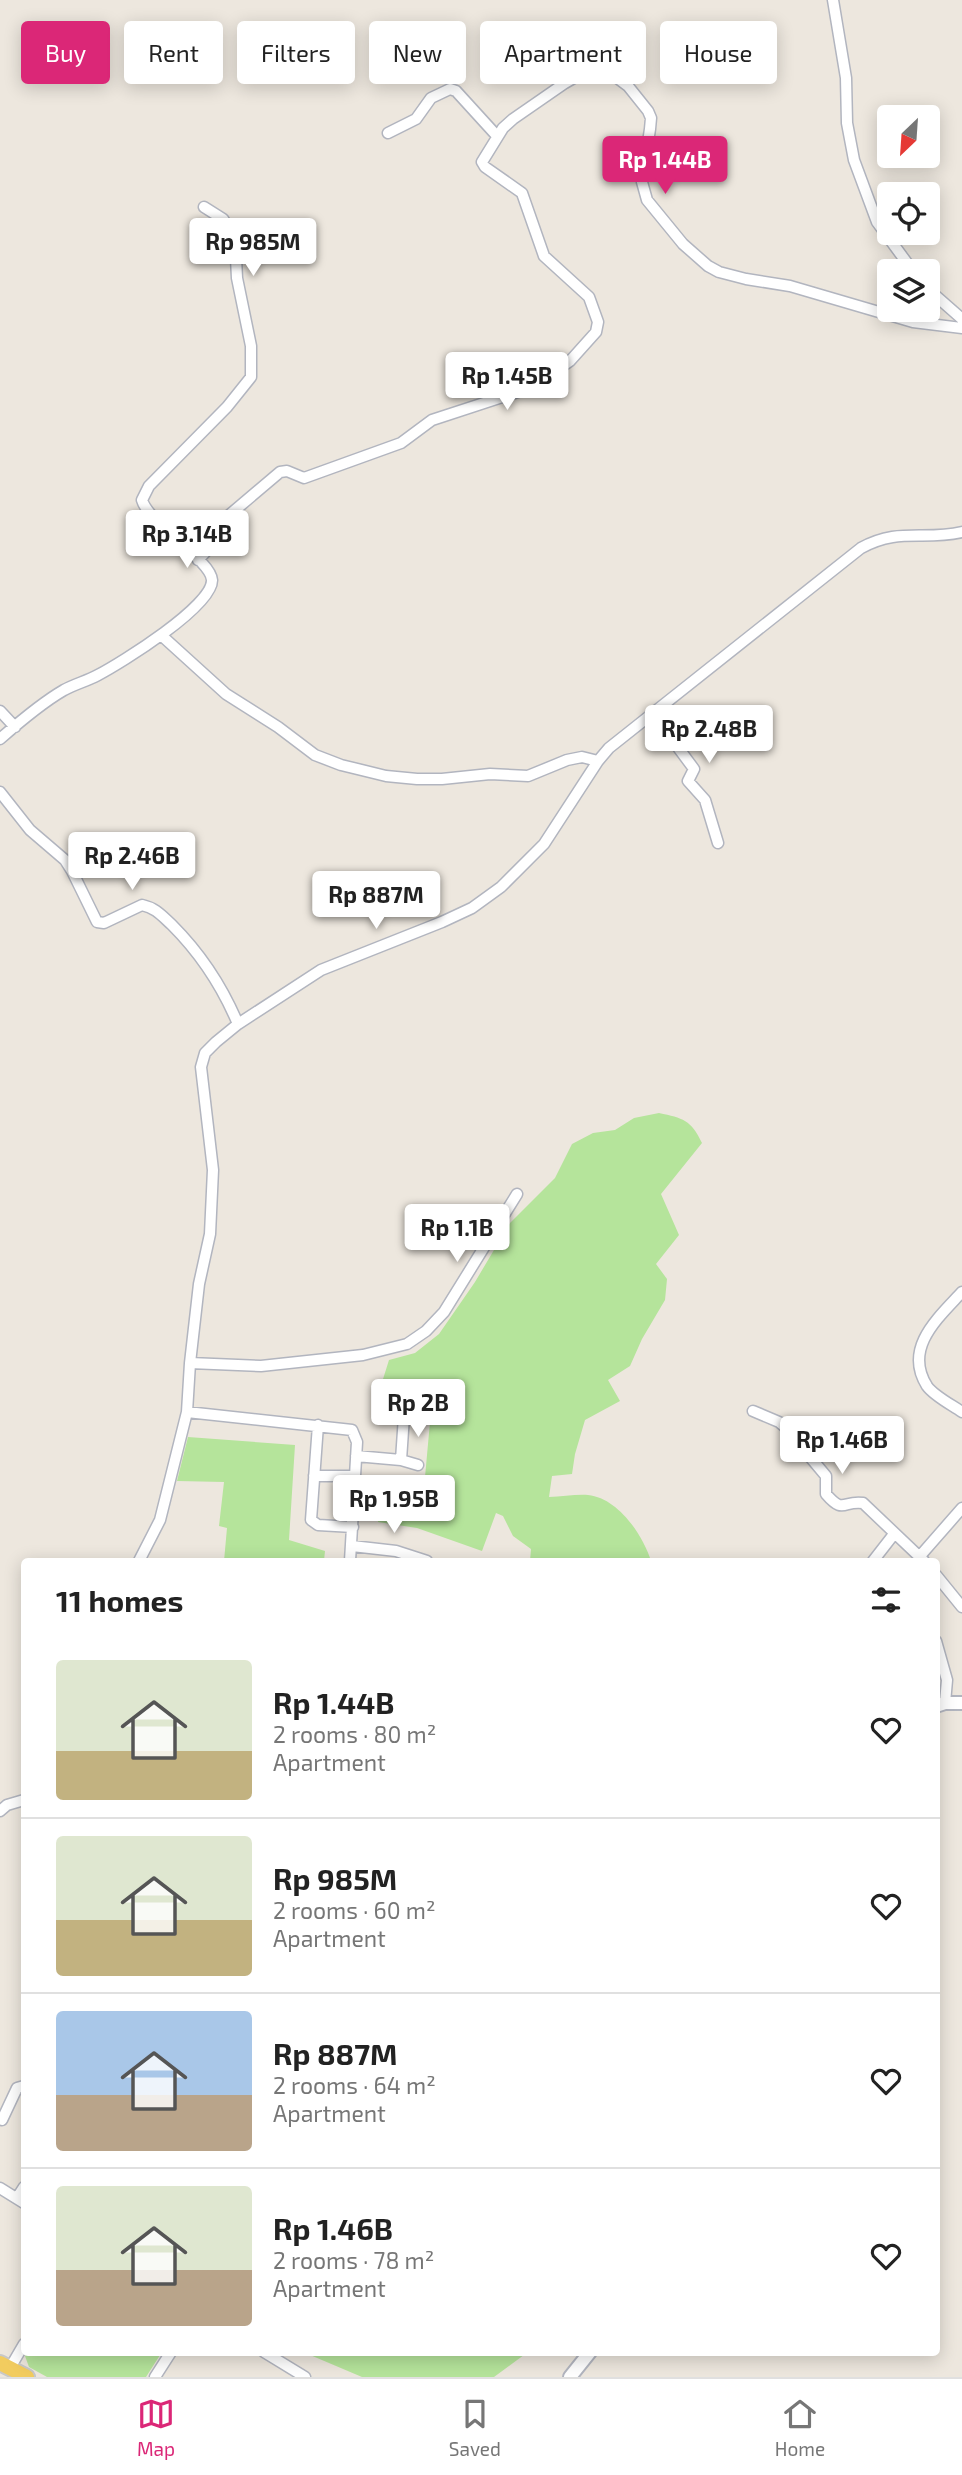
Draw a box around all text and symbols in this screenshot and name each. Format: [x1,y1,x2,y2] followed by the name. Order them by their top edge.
[21,21,110,84] chip: Buy
[124,21,223,84] chip: Rent
[237,21,355,84] chip: Filters
[369,21,466,84] chip: New
[480,21,646,84] chip: Apartment
[660,21,777,84] chip: House
[877,105,940,168] north arrow
[877,105,940,322] map controls
[593,136,737,196] pin: Rp 1.44B
[618,145,712,173] text: Rp 1.44B
[877,182,940,245] button: locate
[188,218,318,278] pin: Rp 985M
[205,227,301,255] text: Rp 985M
[877,259,940,322] button: layers
[435,352,579,412] pin: Rp 1.45B
[461,361,553,389] text: Rp 1.45B
[115,510,259,570] pin: Rp 3.14B
[142,519,232,547] text: Rp 3.14B
[637,706,781,765] pin: Rp 2.48B
[661,714,757,742] text: Rp 2.48B
[60,832,204,892] pin: Rp 2.46B
[84,841,180,869] text: Rp 2.46B
[311,872,441,931] pin: Rp 887M
[328,880,424,908] text: Rp 887M
[392,1204,522,1264] pin: Rp 1.1B
[421,1213,493,1241] text: Rp 1.1B
[369,1380,467,1439] pin: Rp 2B
[387,1388,449,1416] text: Rp 2B
[770,1416,914,1476] pin: Rp 1.46B
[796,1425,888,1453] text: Rp 1.46B
[322,1476,466,1535] pin: Rp 1.95B
[349,1484,439,1512] text: Rp 1.95B
[867,1581,905,1619] icon: filters
[56,1582,183,1618] text: 11 homes
[273,1684,394,1720] text: Rp 1.44B
[112,1688,196,1772] icon: home
[867,1711,905,1749] icon: heart
[273,1720,436,1748] text: 2 rooms · 80 m²
[273,1748,386,1776] text: Apartment
[273,1860,397,1896] text: Rp 985M
[112,1864,196,1948] icon: home
[867,1887,905,1925] icon: heart
[273,1896,435,1924] text: 2 rooms · 60 m²
[273,1924,386,1952] text: Apartment
[273,2035,398,2071] text: Rp 887M
[112,2039,196,2123] icon: home
[867,2062,905,2100] icon: heart
[273,2071,436,2099] text: 2 rooms · 64 m²
[273,2099,386,2127] text: Apartment
[273,2210,393,2246] text: Rp 1.46B
[112,2214,196,2298] icon: home
[867,2237,905,2275] icon: heart
[273,2246,434,2274] text: 2 rooms · 78 m²
[273,2274,386,2302] text: Apartment
[137,2395,175,2460] tab: Map
[449,2395,501,2460] tab: Saved
[775,2395,825,2460] tab: Home

